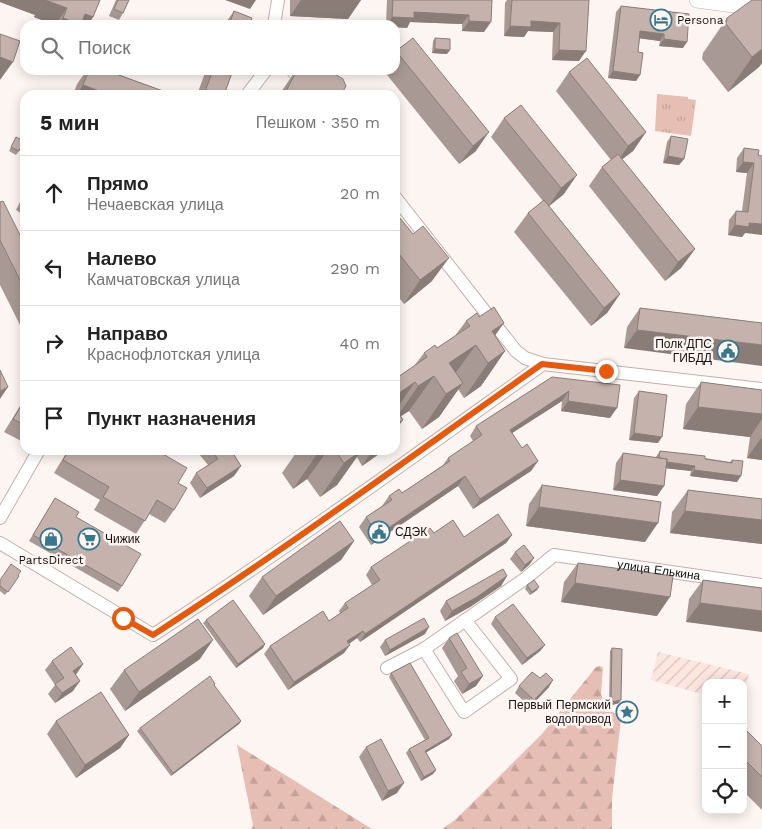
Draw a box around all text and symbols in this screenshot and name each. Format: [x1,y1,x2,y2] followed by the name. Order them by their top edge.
[649,8,673,32] hotel icon: Persona
[677,13,724,27] place label: Persona
[20,20,400,75] search box
[38,34,66,62] icon: search
[78,36,131,59] text: Поиск
[40,110,99,135] text: 5 мин
[256,113,380,132] text: Пешком · 350 m
[87,172,149,195] text: Прямо
[40,179,68,207] icon: ahead
[340,184,380,203] text: 20 m
[87,195,224,214] text: Нечаевская улица
[87,247,157,270] text: Налево
[40,254,68,282] icon: left
[330,259,380,278] text: 290 m
[87,270,240,289] text: Камчатовская улица
[87,322,168,345] text: Направо
[40,329,68,357] icon: right
[340,334,380,353] text: 40 m
[655,337,712,365] place label: Полк ДПС ГИБДД
[716,339,740,363] public building icon: Полк ДПС ГИБДД
[87,345,260,364] text: Краснофлотская улица
[595,360,618,383] route end
[40,404,68,432] icon: arrive
[87,407,256,430] text: Пункт назначения
[367,520,391,544] public building icon: СДЭК
[395,525,427,539] place label: СДЭК
[39,527,63,551] shop icon: PartsDirect
[77,527,101,551] supermarket icon: Чижик
[105,532,140,546] place label: Чижик
[18,553,84,567] place label: PartsDirect
[616,557,702,583] street label: улица Елькина
[112,607,135,630] route start
[702,679,747,814] map controls
[702,679,747,724] button: +
[508,698,611,726] place label: Первый Пермский водопровод
[615,700,639,724] place icon: Первый Пермский водопровод
[702,724,747,769] button: −
[702,769,747,814] button: locate

